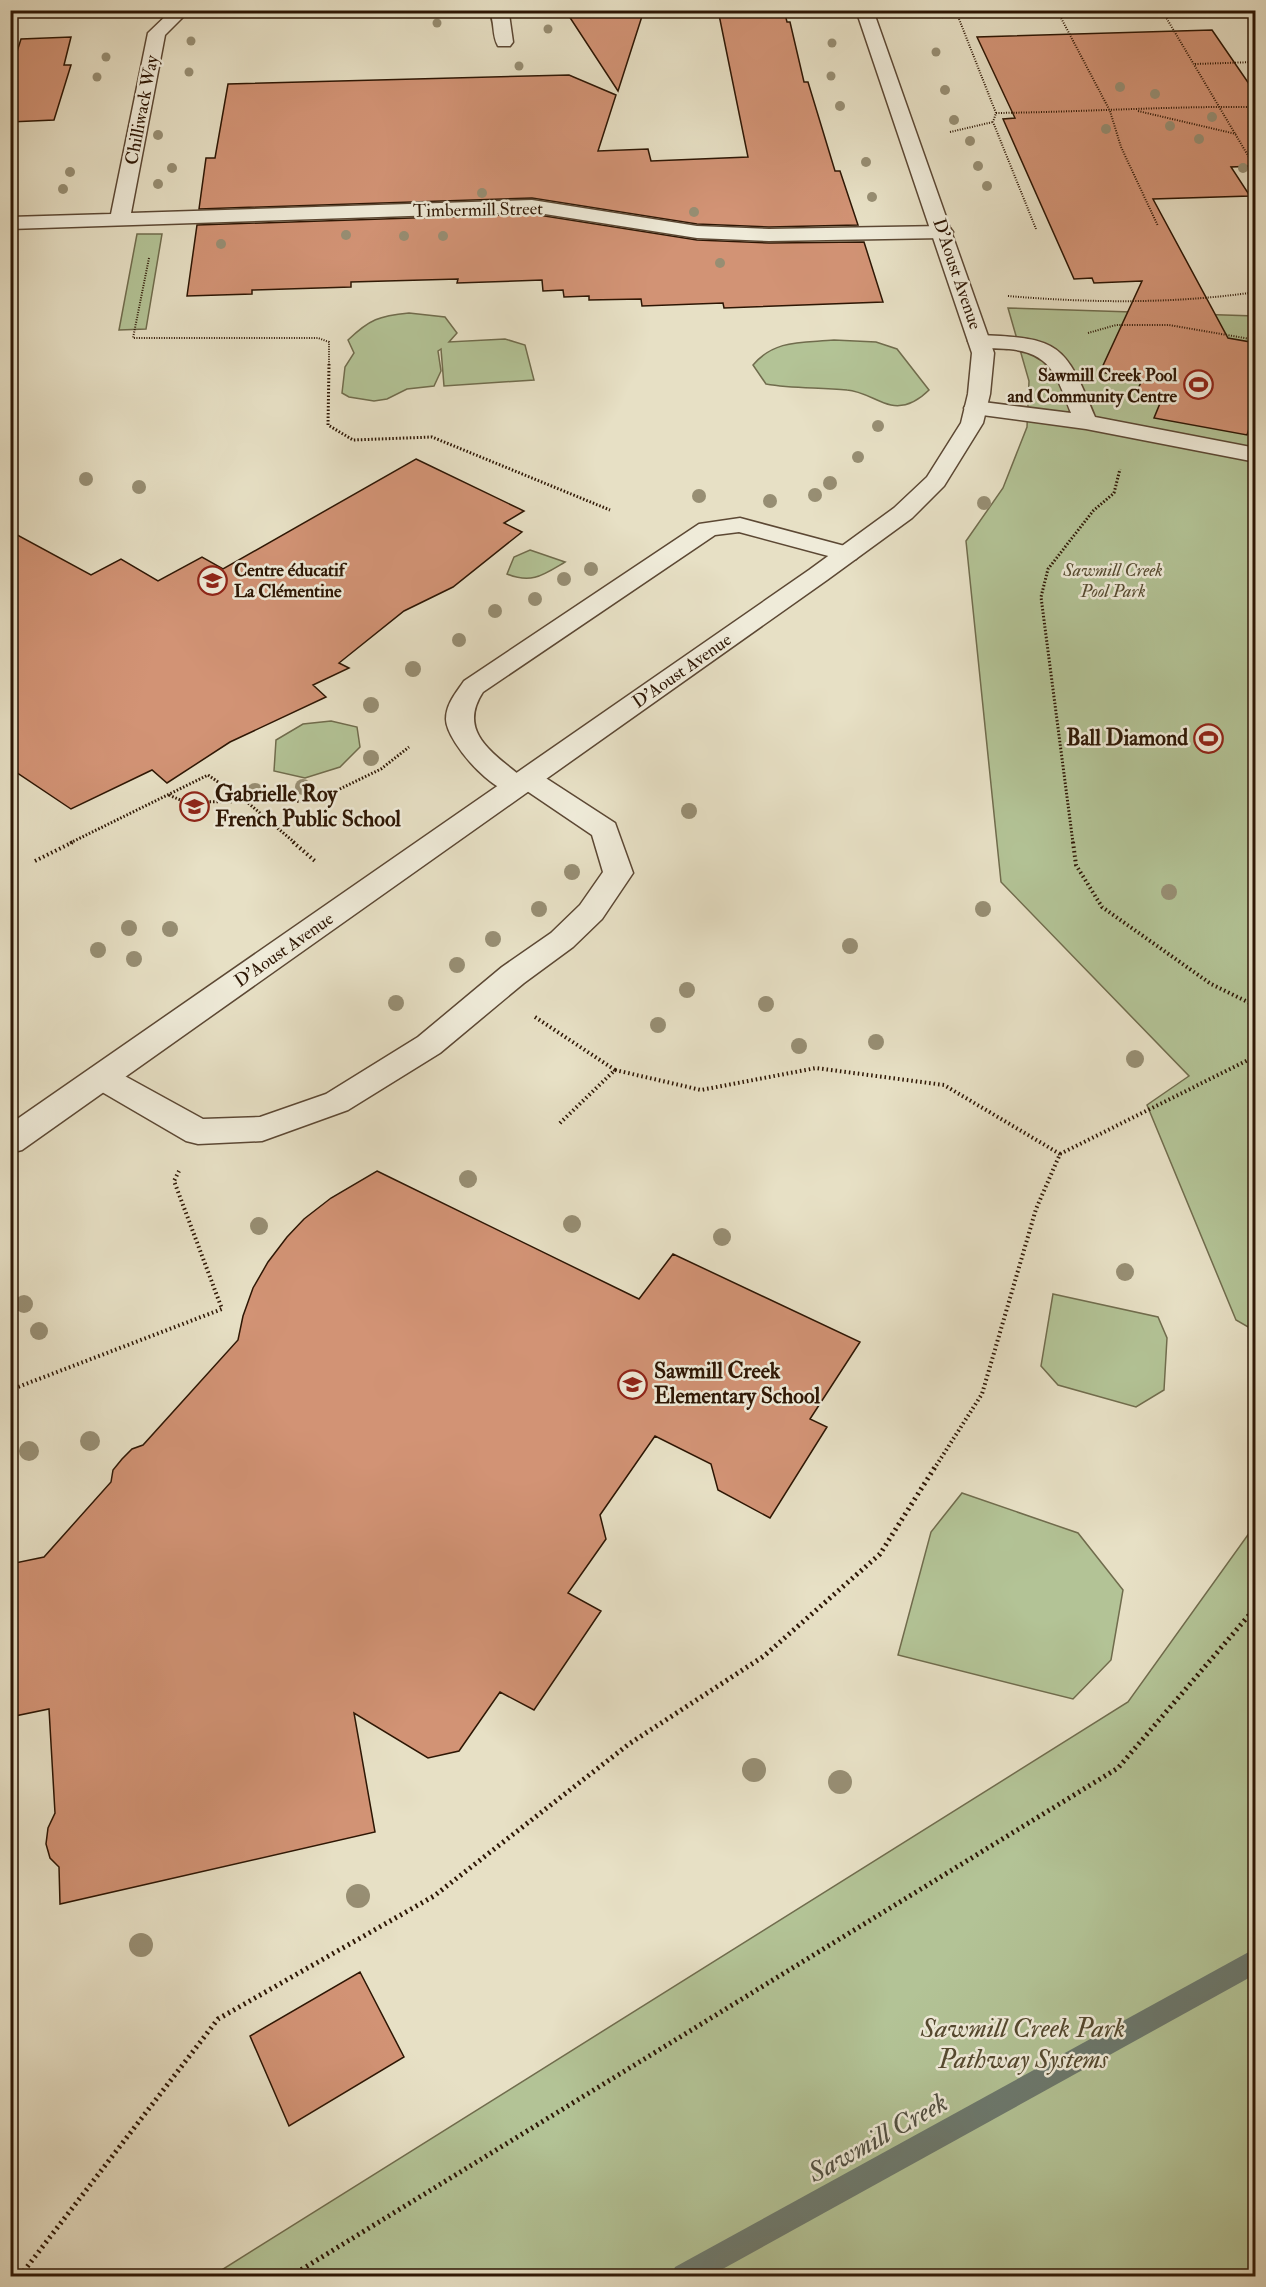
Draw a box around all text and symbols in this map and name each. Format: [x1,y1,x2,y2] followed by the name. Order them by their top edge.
[120,52,164,167] street label: Chilliwack Way
[413,197,543,223] street label: Timbermill Street
[927,215,987,333] street label: D'Aoust Avenue
[1007,364,1177,408] place label: Sawmill Creek Pool and Community Centre
[1182,369,1214,401] sports icon: Sawmill Creek Pool and Community Centre
[234,559,348,603] place label: Centre éducatif La Clémentine
[1062,559,1163,603] park label: Sawmill Creek Pool Park
[197,564,229,596] school or university icon: Centre éducatif La Clémentine
[628,628,736,714] street label: D'Aoust Avenue
[1193,722,1225,754] sports icon: Ball Diamond
[1066,724,1188,752] place label: Ball Diamond
[215,780,401,833] place label: Gabrielle Roy French Public School
[178,791,210,823] school or university icon: Gabrielle Roy French Public School
[230,907,338,993] street label: D'Aoust Avenue
[654,1357,820,1411] place label: Sawmill Creek Elementary School
[617,1368,649,1400] school or university icon: Sawmill Creek Elementary School
[920,2012,1125,2076] park label: Sawmill Creek Park Pathway Systems
[801,2085,954,2191] water label: Sawmill Creek

